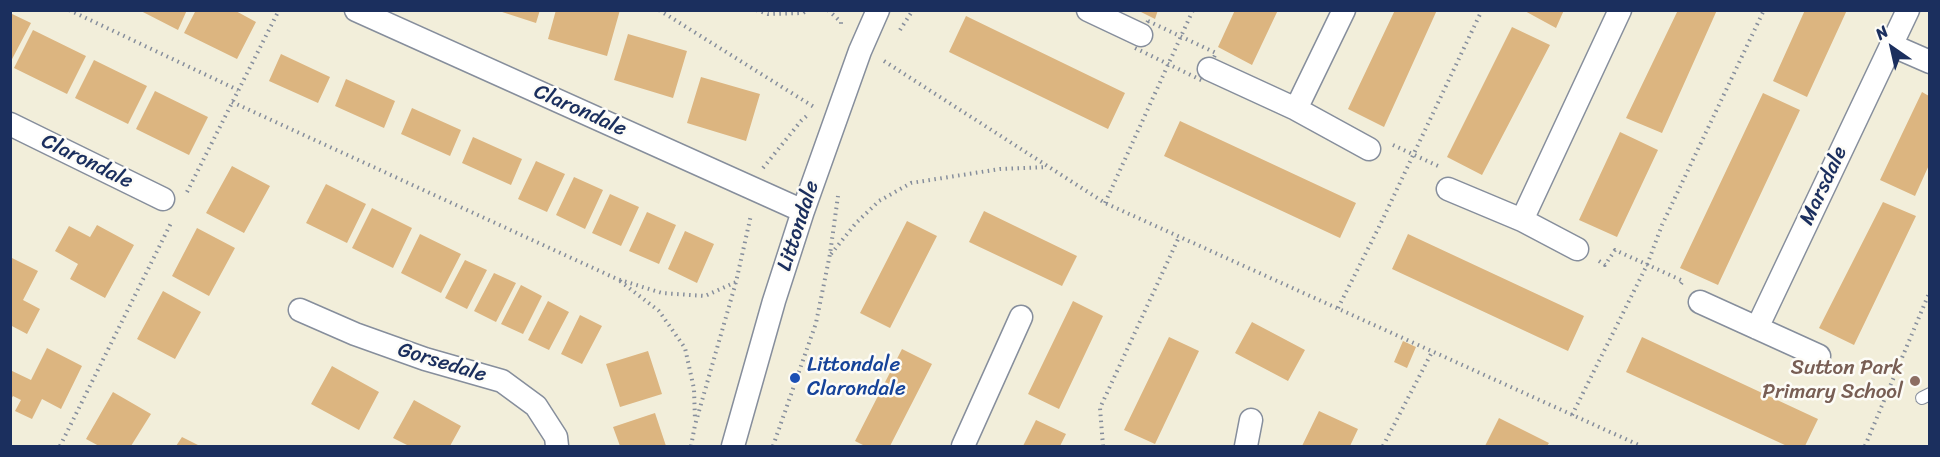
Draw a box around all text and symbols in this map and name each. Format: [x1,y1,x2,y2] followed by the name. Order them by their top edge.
[1862,18,1922,78] north arrow
[1869,18,1894,48] text: N
[530,79,630,143] street label: Clarondale
[37,129,137,195] street label: Clarondale
[1795,143,1853,229] street label: Marsdale
[773,178,825,274] street label: Littondale
[395,338,489,388] street label: Gorsedale
[807,353,906,403] place label: Littondale Clarondale
[1762,356,1903,406] place label: Sutton Park Primary School
[788,371,802,385] marker: Littondale Clarondale
[1908,374,1922,388] marker: Sutton Park Primary School

